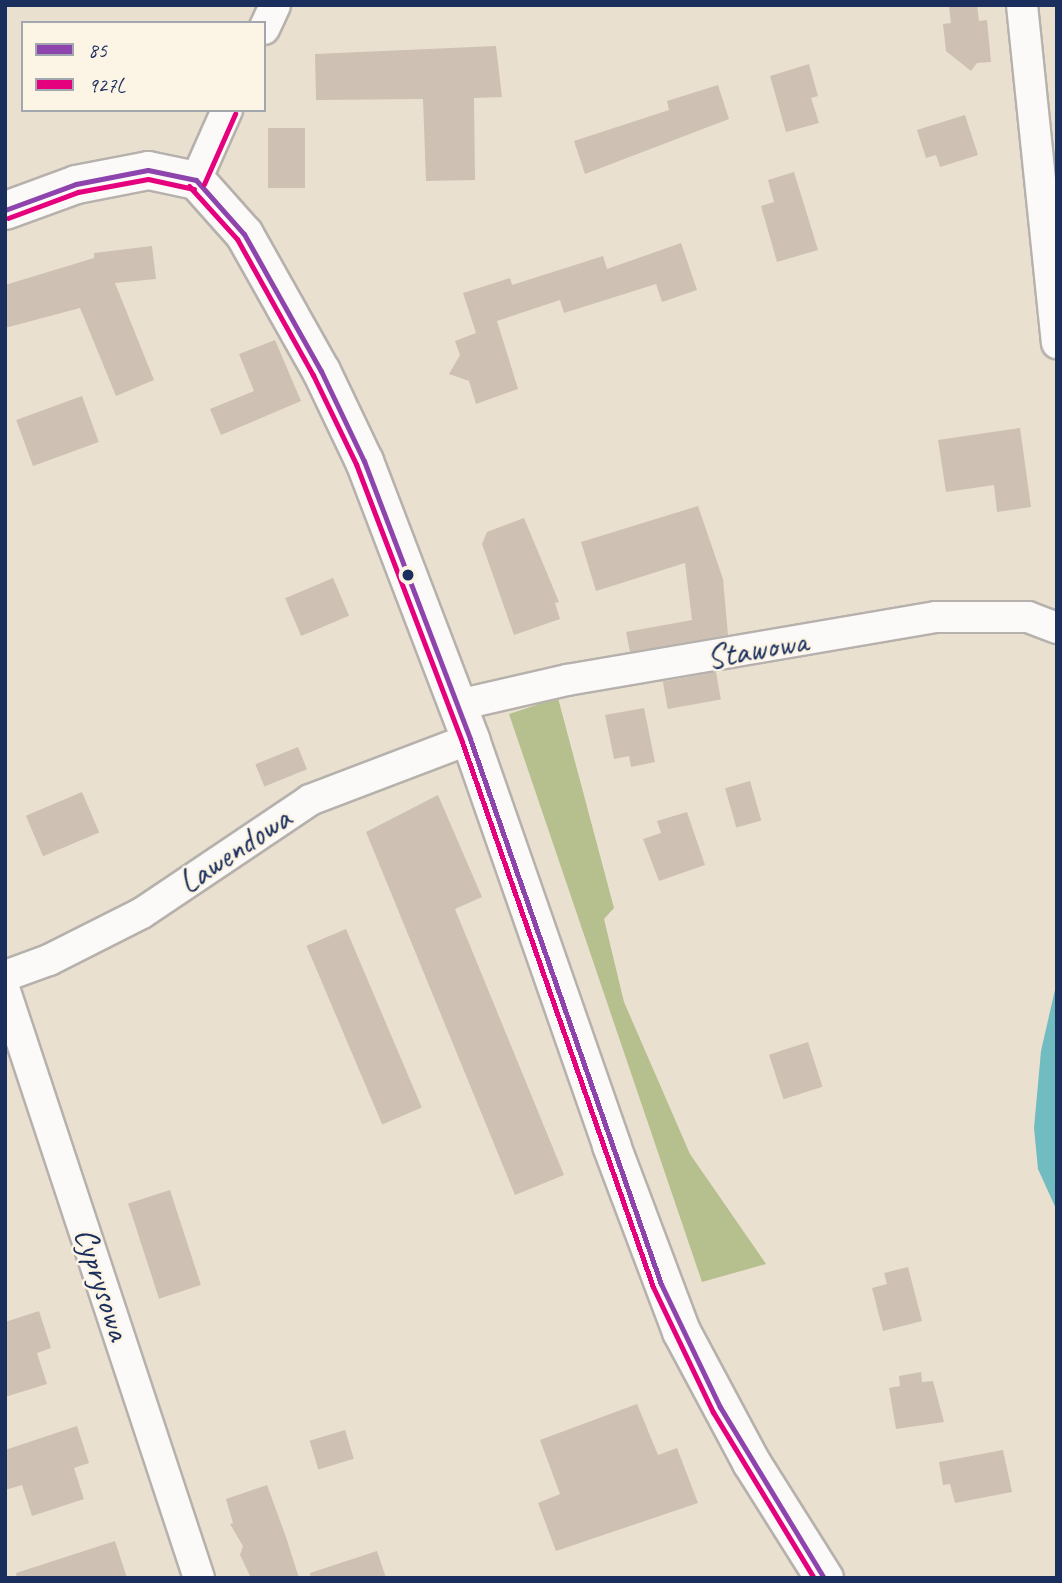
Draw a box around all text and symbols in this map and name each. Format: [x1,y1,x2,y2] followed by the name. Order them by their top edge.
[21,21,266,112] legend
[88,37,107,63] text: 85
[88,72,125,98] text: 927L
[401,568,415,582] unlabelled marker
[704,622,810,678] street label: Stawowa
[171,799,299,903] street label: Lawendowa
[65,1223,139,1345] street label: Cyprysowa

